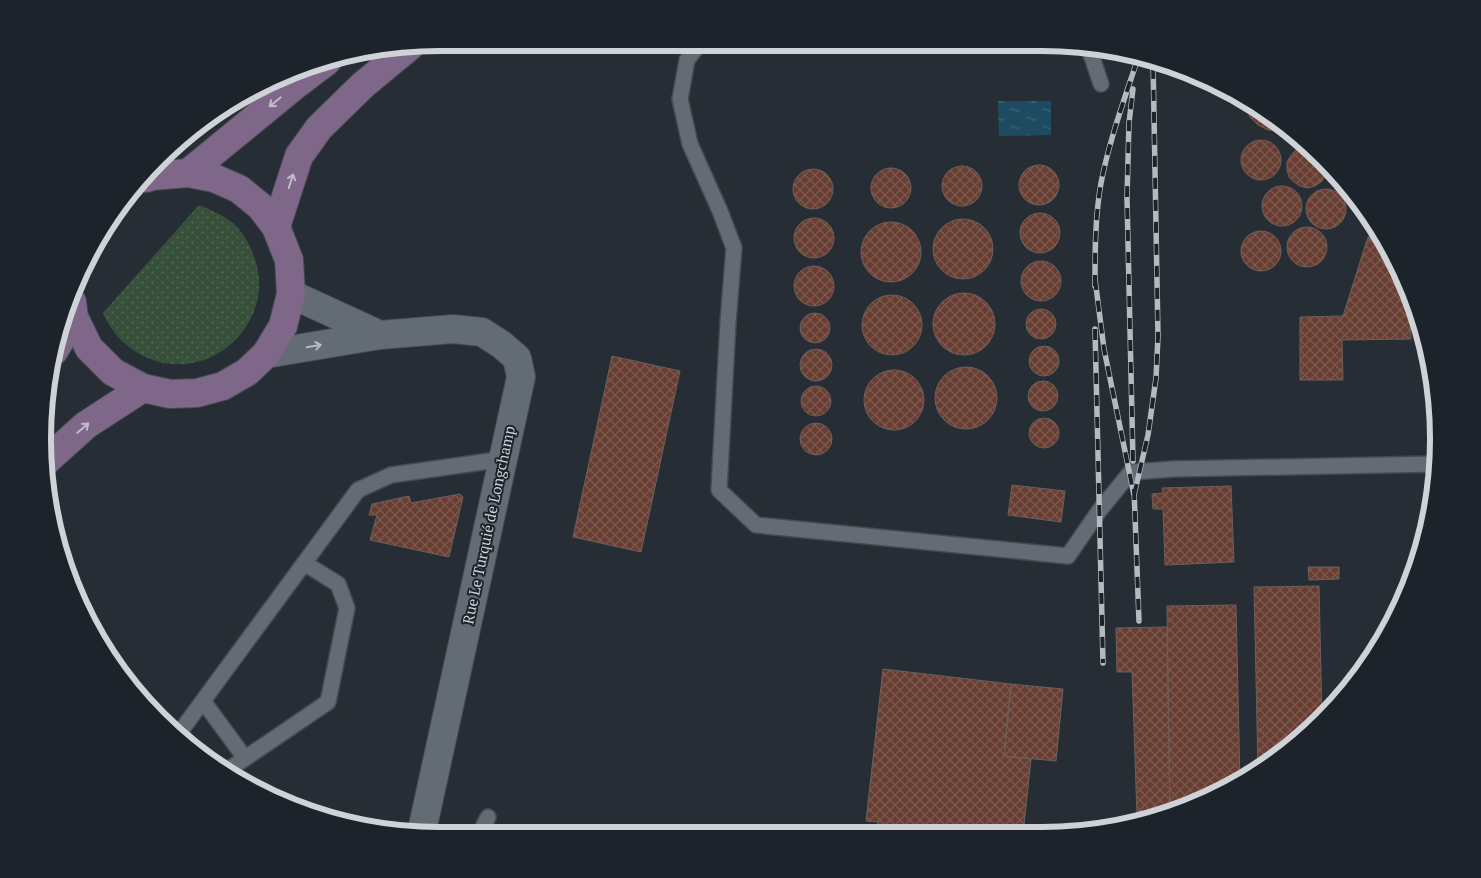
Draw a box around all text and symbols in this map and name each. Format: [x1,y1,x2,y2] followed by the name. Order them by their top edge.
[269,96,282,107] one-way arrow
[287,173,297,189] one-way arrow
[306,341,322,351] one-way arrow
[76,423,89,434] one-way arrow
[457,424,519,626] street label: Rue Le Turquié de Longchamp

